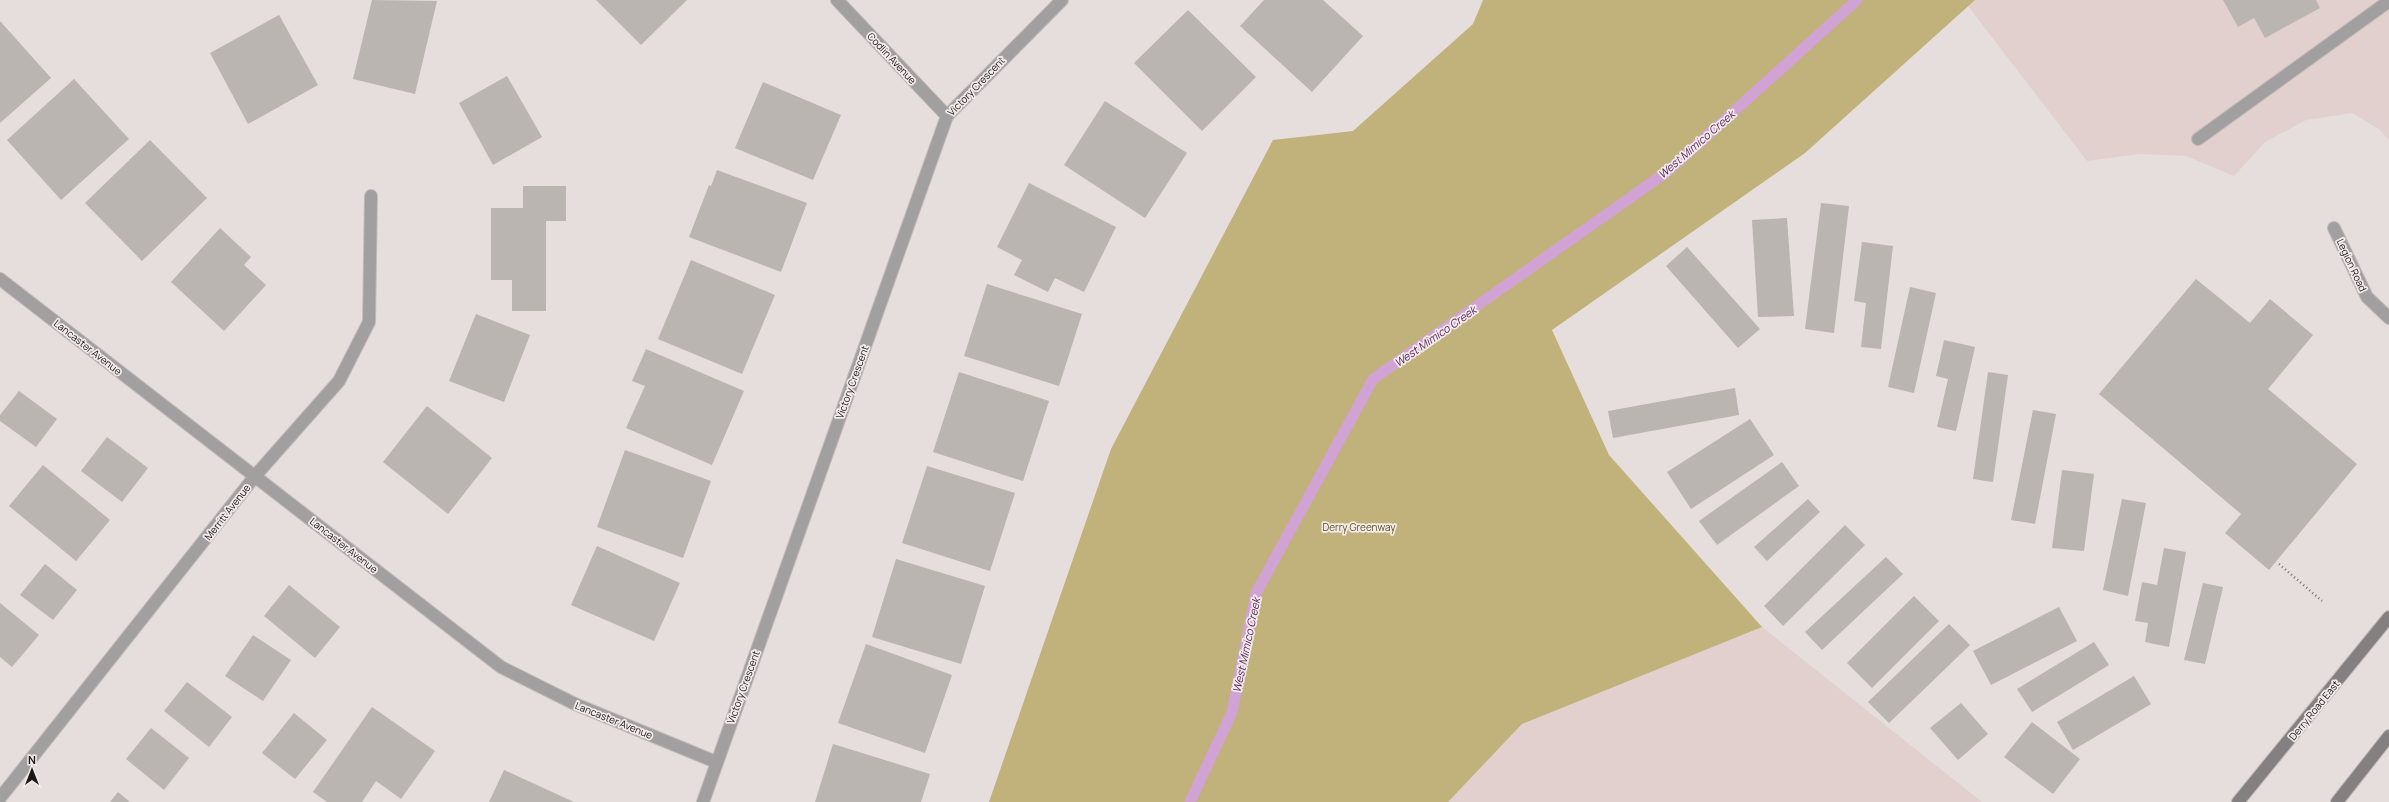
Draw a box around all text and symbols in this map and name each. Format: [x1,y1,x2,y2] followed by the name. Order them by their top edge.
[864,29,920,87] street label: Codlin Avenue
[944,53,1008,119] street label: Victory Crescent
[1655,106,1739,181] water label: West Mimico Creek
[2334,236,2370,294] street label: Legion Road
[1391,301,1480,370] water label: West Mimico Creek
[51,316,125,378] street label: Lancaster Avenue
[832,343,872,421] street label: Victory Crescent
[201,481,253,543] street label: Merritt Avenue
[307,514,381,576] street label: Lancaster Avenue
[1323,520,1396,534] park label: Derry Greenway
[1229,595,1264,694] water label: West Mimico Creek
[723,648,763,726] street label: Victory Crescent
[2286,677,2342,743] street label: Derry Road East
[573,698,655,742] street label: Lancaster Avenue
[12,750,52,790] north arrow
[28,752,36,767] text: N

